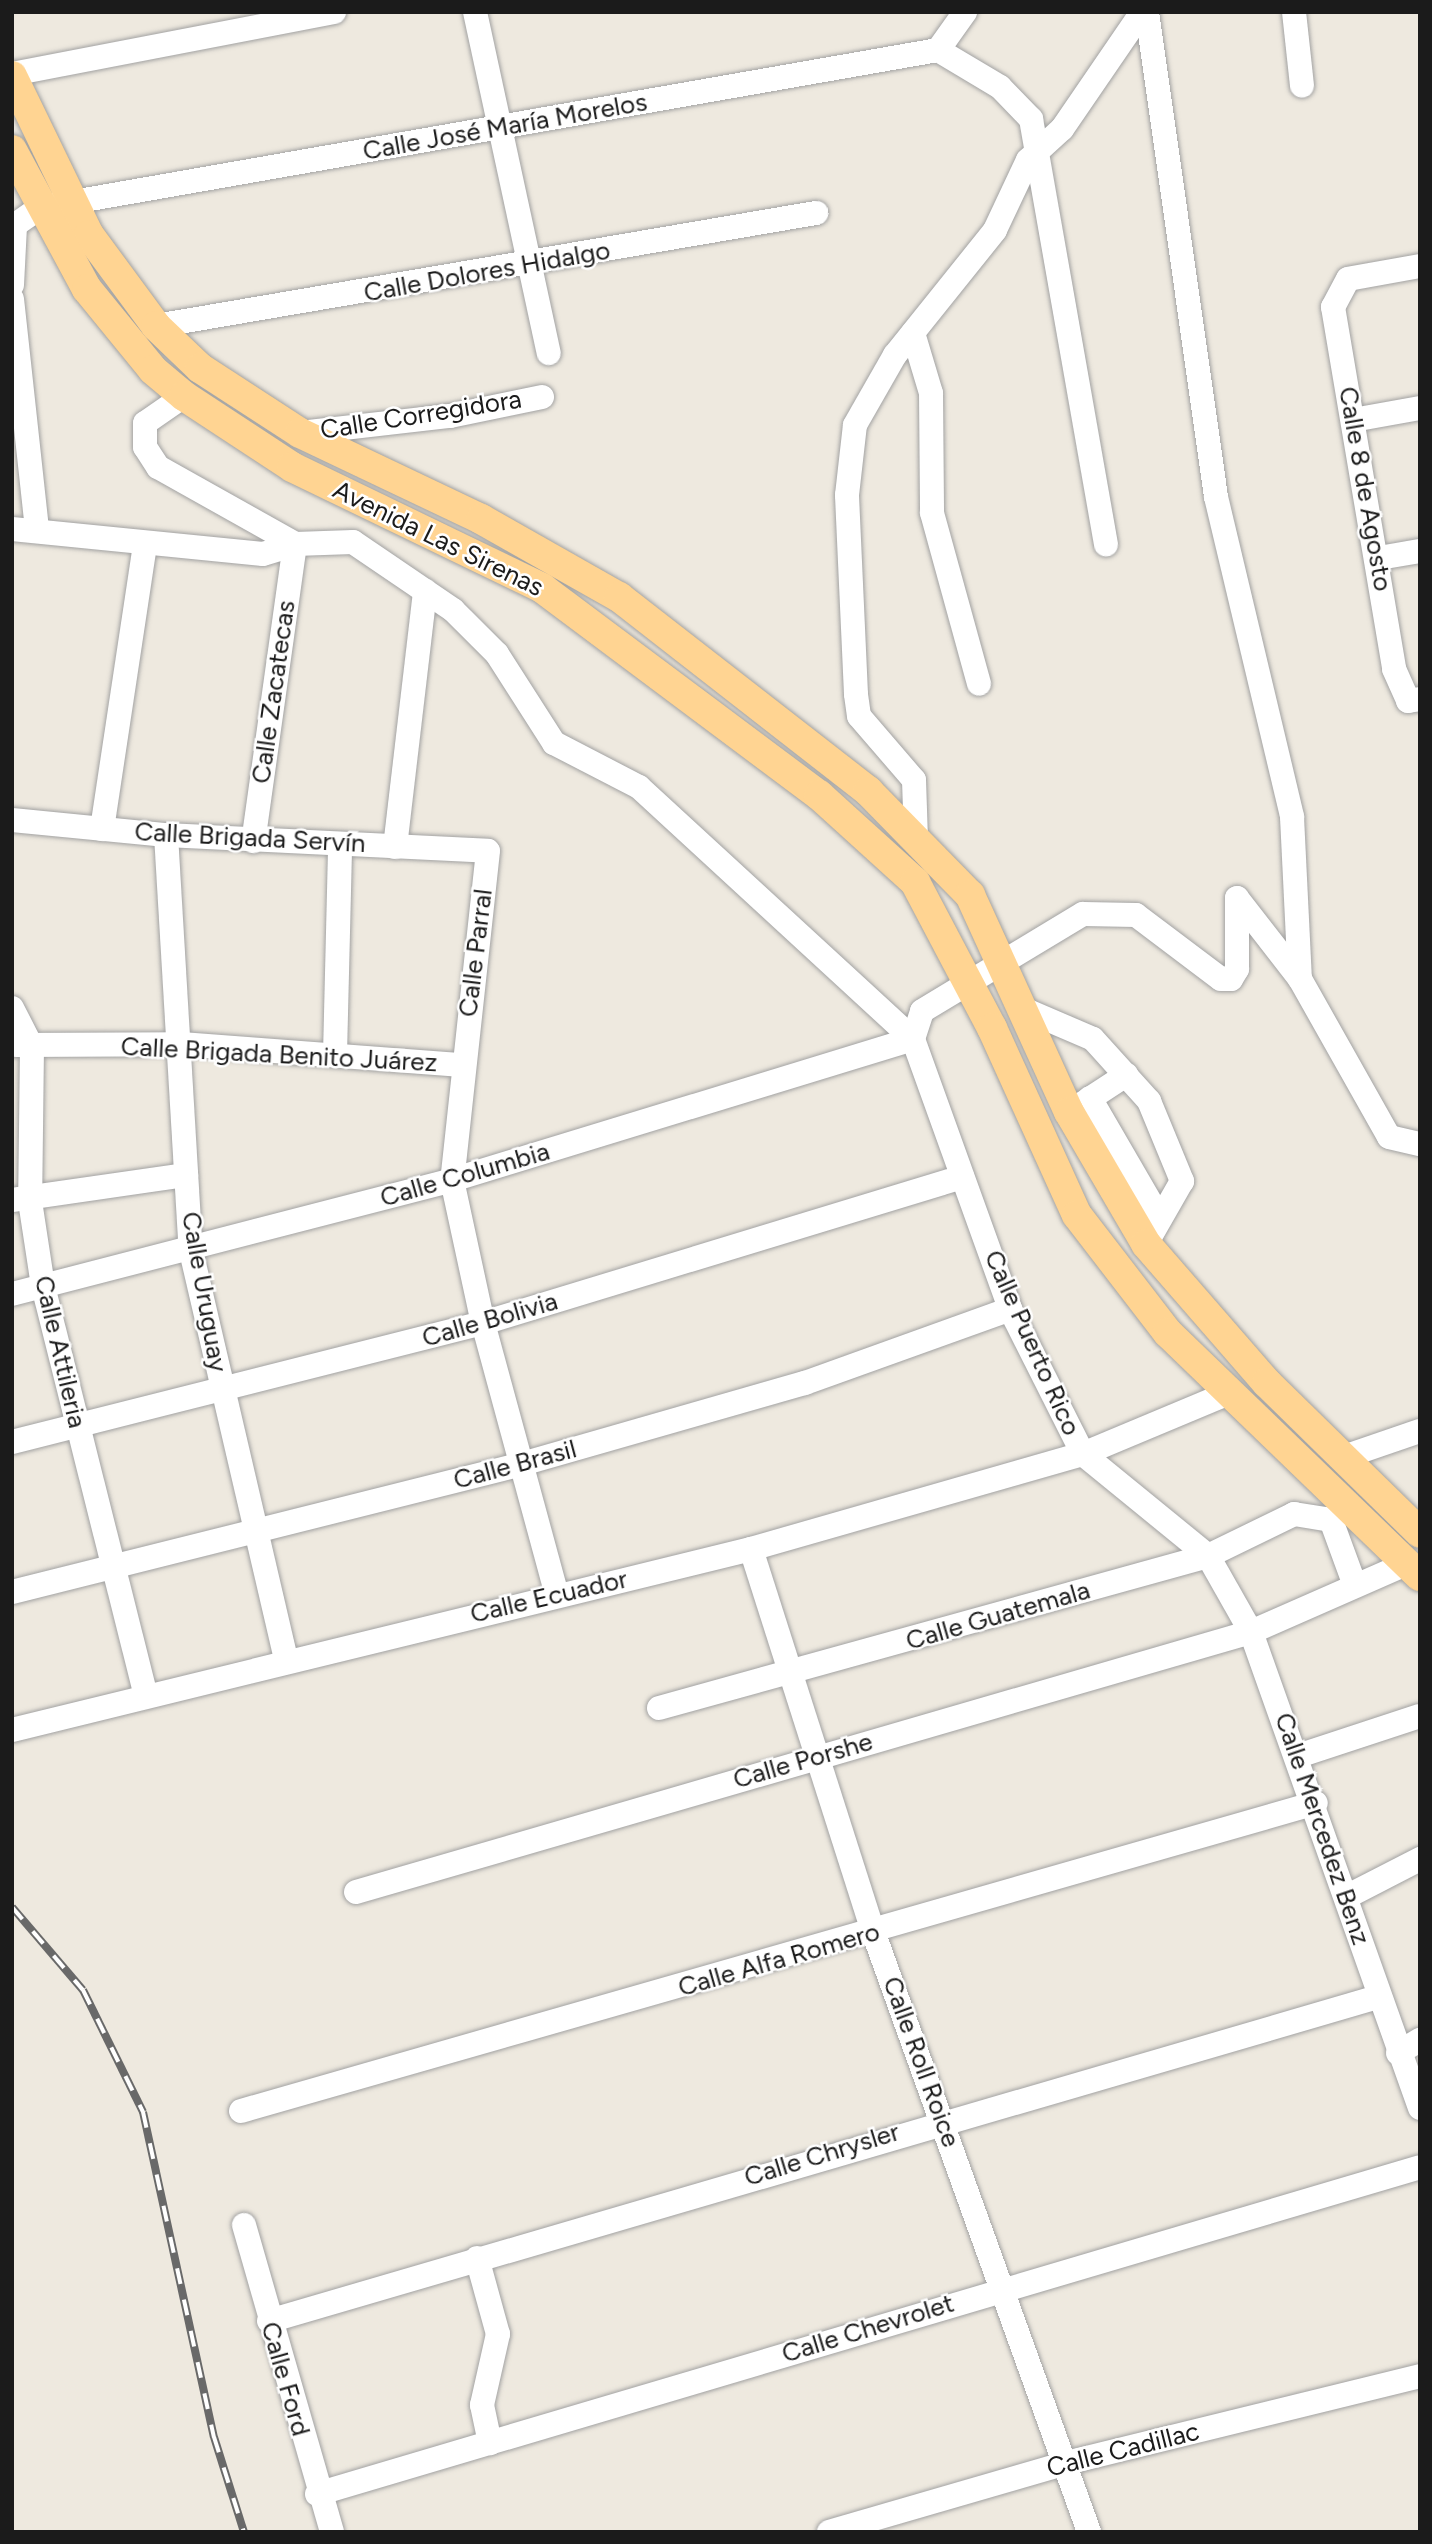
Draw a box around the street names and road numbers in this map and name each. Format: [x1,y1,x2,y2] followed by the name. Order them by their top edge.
[360,87,650,167] street label: Calle José María Morelos
[361,235,613,309] street label: Calle Dolores Hidalgo
[318,384,524,446] street label: Calle Corregidora
[1332,384,1398,594] street label: Calle 8 de Agosto
[328,474,548,604] street label: Avenida Las Sirenas
[246,598,302,786] street label: Calle Zacatecas
[134,816,366,860] street label: Calle Brigada Servín
[453,887,499,1019] street label: Calle Parral
[120,1031,438,1079] street label: Calle Brigada Benito Juárez
[377,1136,553,1214] street label: Calle Columbia
[175,1209,233,1375] street label: Calle Uruguay
[977,1246,1087,1440] street label: Calle Puerto Rico
[27,1273,93,1431] street label: Calle Attileria
[419,1286,561,1354] street label: Calle Bolivia
[450,1434,580,1496] street label: Calle Brasil
[467,1564,631,1630] street label: Calle Ecuador
[902,1575,1094,1657] street label: Calle Guatemala
[1268,1709,1376,1949] street label: Calle Mercedez Benz
[730,1726,876,1796] street label: Calle Porshe
[675,1916,883,2004] street label: Calle Alfa Romero
[876,1973,966,2151] street label: Calle Roll Roice
[741,2117,903,2193] street label: Calle Chrysler
[778,2288,958,2370] street label: Calle Chevrolet
[254,2318,316,2440] street label: Calle Ford
[1043,2416,1203,2484] street label: Calle Cadillac

